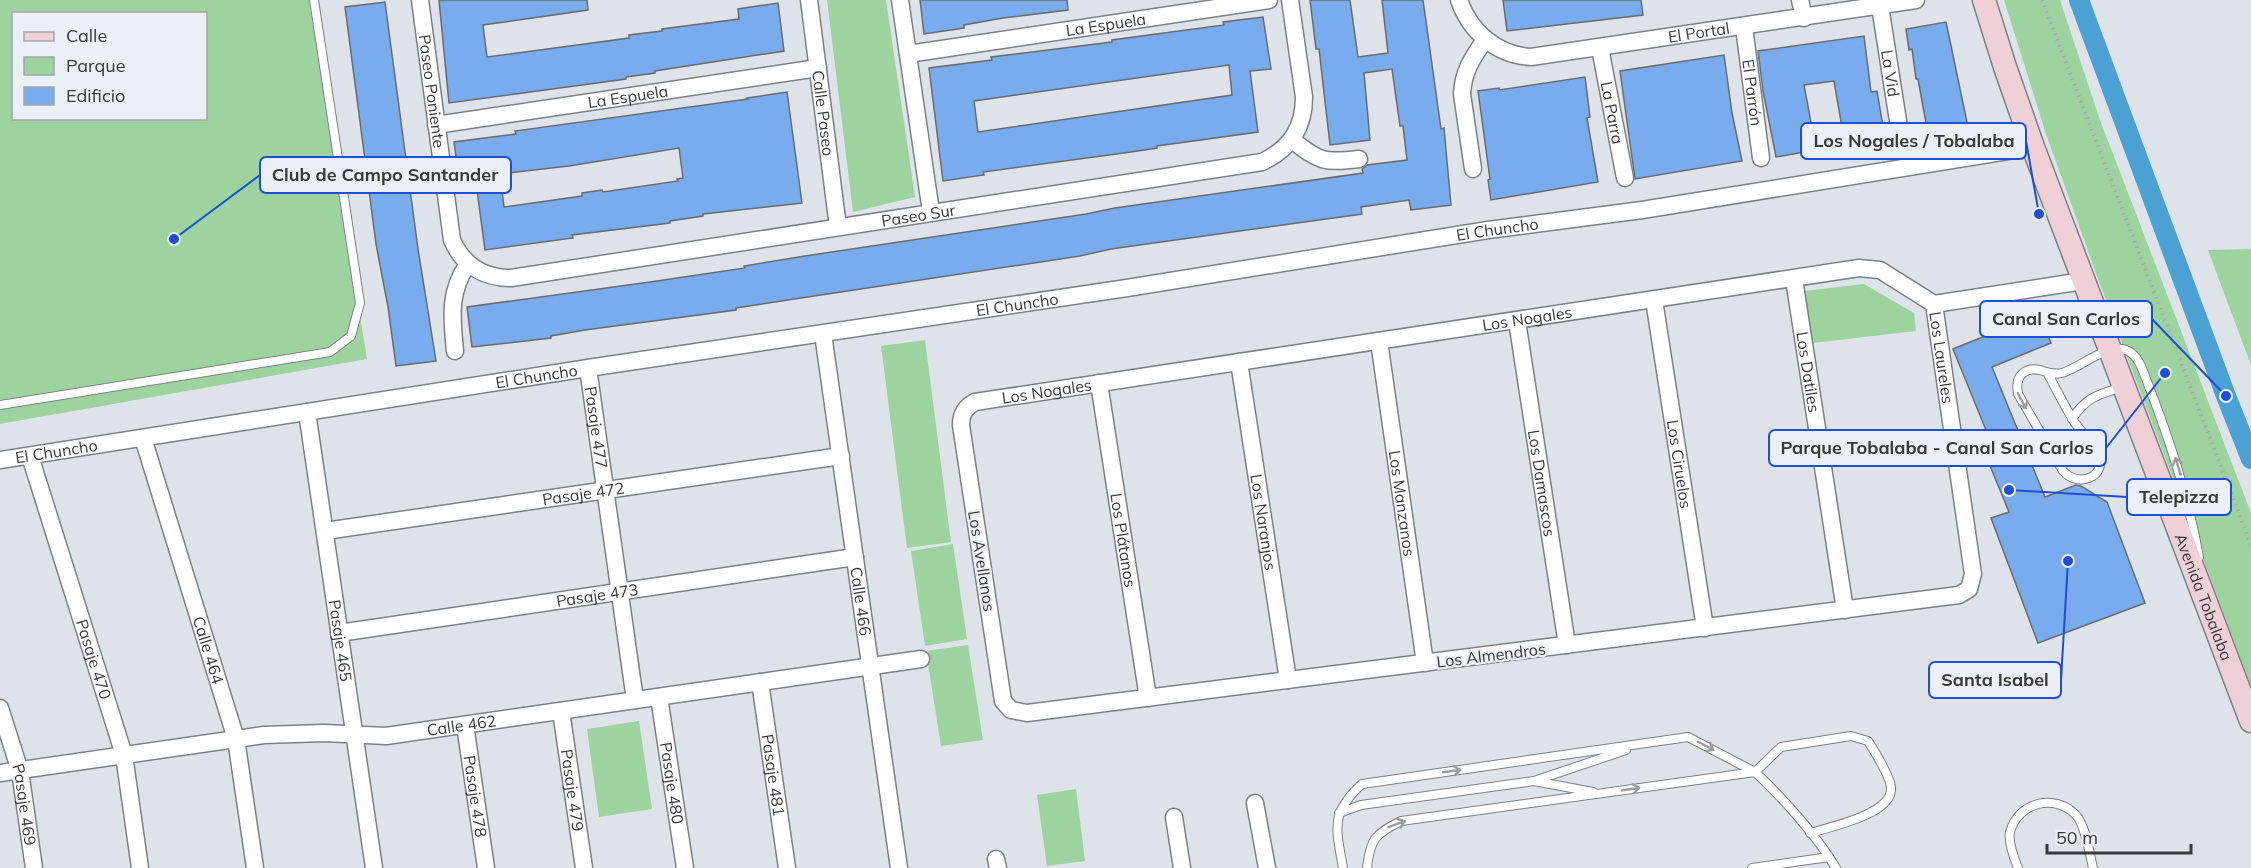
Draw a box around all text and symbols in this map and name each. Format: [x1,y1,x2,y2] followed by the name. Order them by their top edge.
[1064,9,1147,40] street label: La Espuela
[12,12,207,120] legend
[1667,18,1731,47] street label: El Portal
[66,24,107,47] text: Calle
[415,33,450,149] street label: Paseo Poniente
[1877,48,1904,98] street label: La Vid
[66,54,125,77] text: Parque
[1738,58,1767,127] street label: El Parrón
[808,69,839,157] street label: Calle Paseo
[1597,80,1628,146] street label: La Parra
[586,81,669,112] street label: La Espuela
[66,84,125,107] text: Edificio
[1801,123,2026,159] callout: Los Nogales / Tobalaba
[1813,129,2015,152] text: Los Nogales / Tobalaba
[260,157,511,193] callout: Club de Campo Santander
[272,163,499,186] text: Club de Campo Santander
[880,199,957,231] street label: Paseo Sur
[1455,214,1540,245] street label: El Chuncho
[975,288,1060,320] street label: El Chuncho
[1980,301,2152,337] callout: Canal San Carlos
[1481,302,1574,335] street label: Los Nogales
[1992,307,2140,330] text: Canal San Carlos
[1925,310,1958,405] street label: Los Laureles
[1792,330,1824,414] street label: Los Datiles
[494,360,579,392] street label: El Chuncho
[1000,374,1093,408] street label: Los Nogales
[581,385,612,470] street label: Pasaje 477
[2016,392,2028,409] one-way arrow
[1663,418,1696,510] street label: Los Ciruelos
[1524,428,1560,538] street label: Los Damascos
[1769,430,2106,466] callout: Parque Tobalaba - Canal San Carlos
[14,435,99,467] street label: El Chuncho
[1781,436,2093,459] text: Parque Tobalaba - Canal San Carlos
[1385,449,1420,558] street label: Los Manzanos
[2172,457,2183,476] one-way arrow
[1246,473,1281,572] street label: Los Naranjos
[541,478,626,509] street label: Pasaje 472
[2127,479,2231,515] callout: Telepizza
[2139,485,2219,508] text: Telepizza
[1106,491,1141,589] street label: Los Plátanos
[964,509,1000,613] street label: Los Avellanos
[2171,530,2237,663] street label: Avenida Tobalaba
[846,565,876,637] street label: Calle 466
[555,579,640,611] street label: Pasaje 473
[325,598,356,683] street label: Pasaje 465
[189,614,228,687] street label: Calle 464
[72,617,116,702] street label: Pasaje 470
[1435,638,1547,672] street label: Los Almendros
[1929,662,2061,698] callout: Santa Isabel
[1941,668,2049,691] text: Santa Isabel
[425,710,497,740] street label: Calle 462
[758,733,789,817] street label: Pasaje 481
[656,741,688,825] street label: Pasaje 480
[1696,741,1714,753] one-way arrow
[557,748,588,833] street label: Pasaje 479
[460,754,491,839] street label: Pasaje 478
[8,761,41,847] street label: Pasaje 469
[1442,765,1461,776] one-way arrow
[1621,784,1641,795] one-way arrow
[2047,817,2191,855] scale bar
[1388,818,1406,829] one-way arrow
[2056,826,2098,849] text: 50 m

